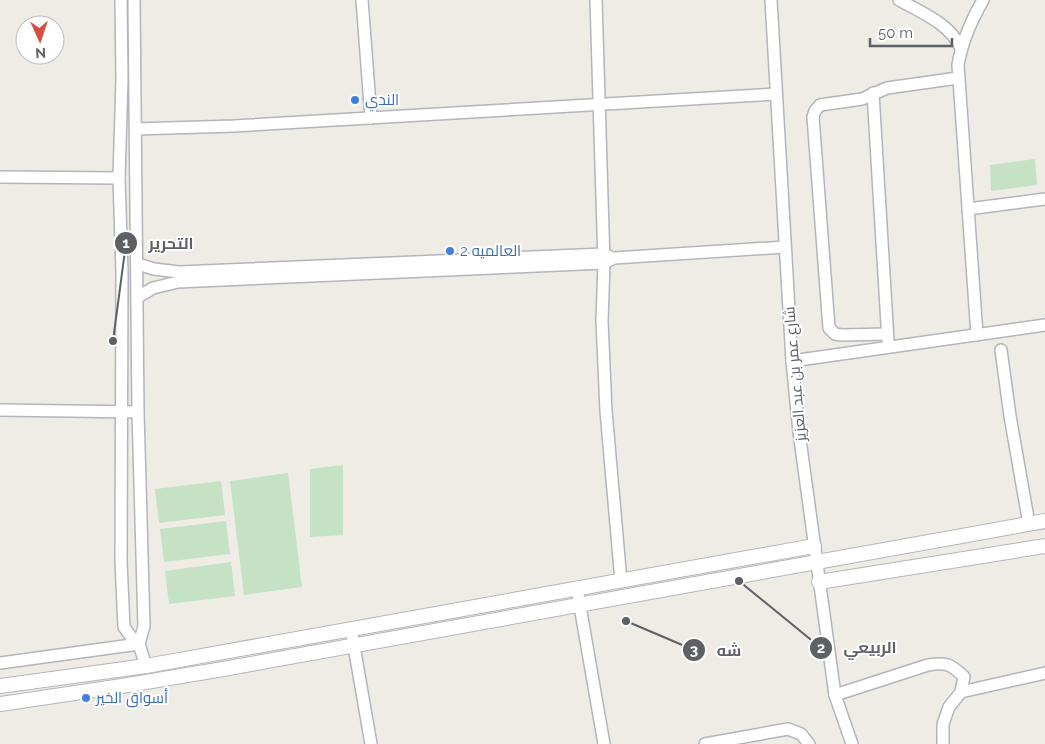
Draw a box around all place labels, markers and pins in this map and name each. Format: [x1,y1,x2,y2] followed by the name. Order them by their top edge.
[365,91,399,112] place label: الندي
[349,94,361,106] marker: الندي
[114,228,204,259] callout: التحرير
[460,242,521,260] place label: العالميه 2
[444,245,456,257] marker: العالميه 2
[808,632,906,663] callout: الربيعي
[682,635,751,666] callout: شه
[95,688,168,708] place label: أسواق الخير
[80,692,92,704] marker: أسواق الخير

